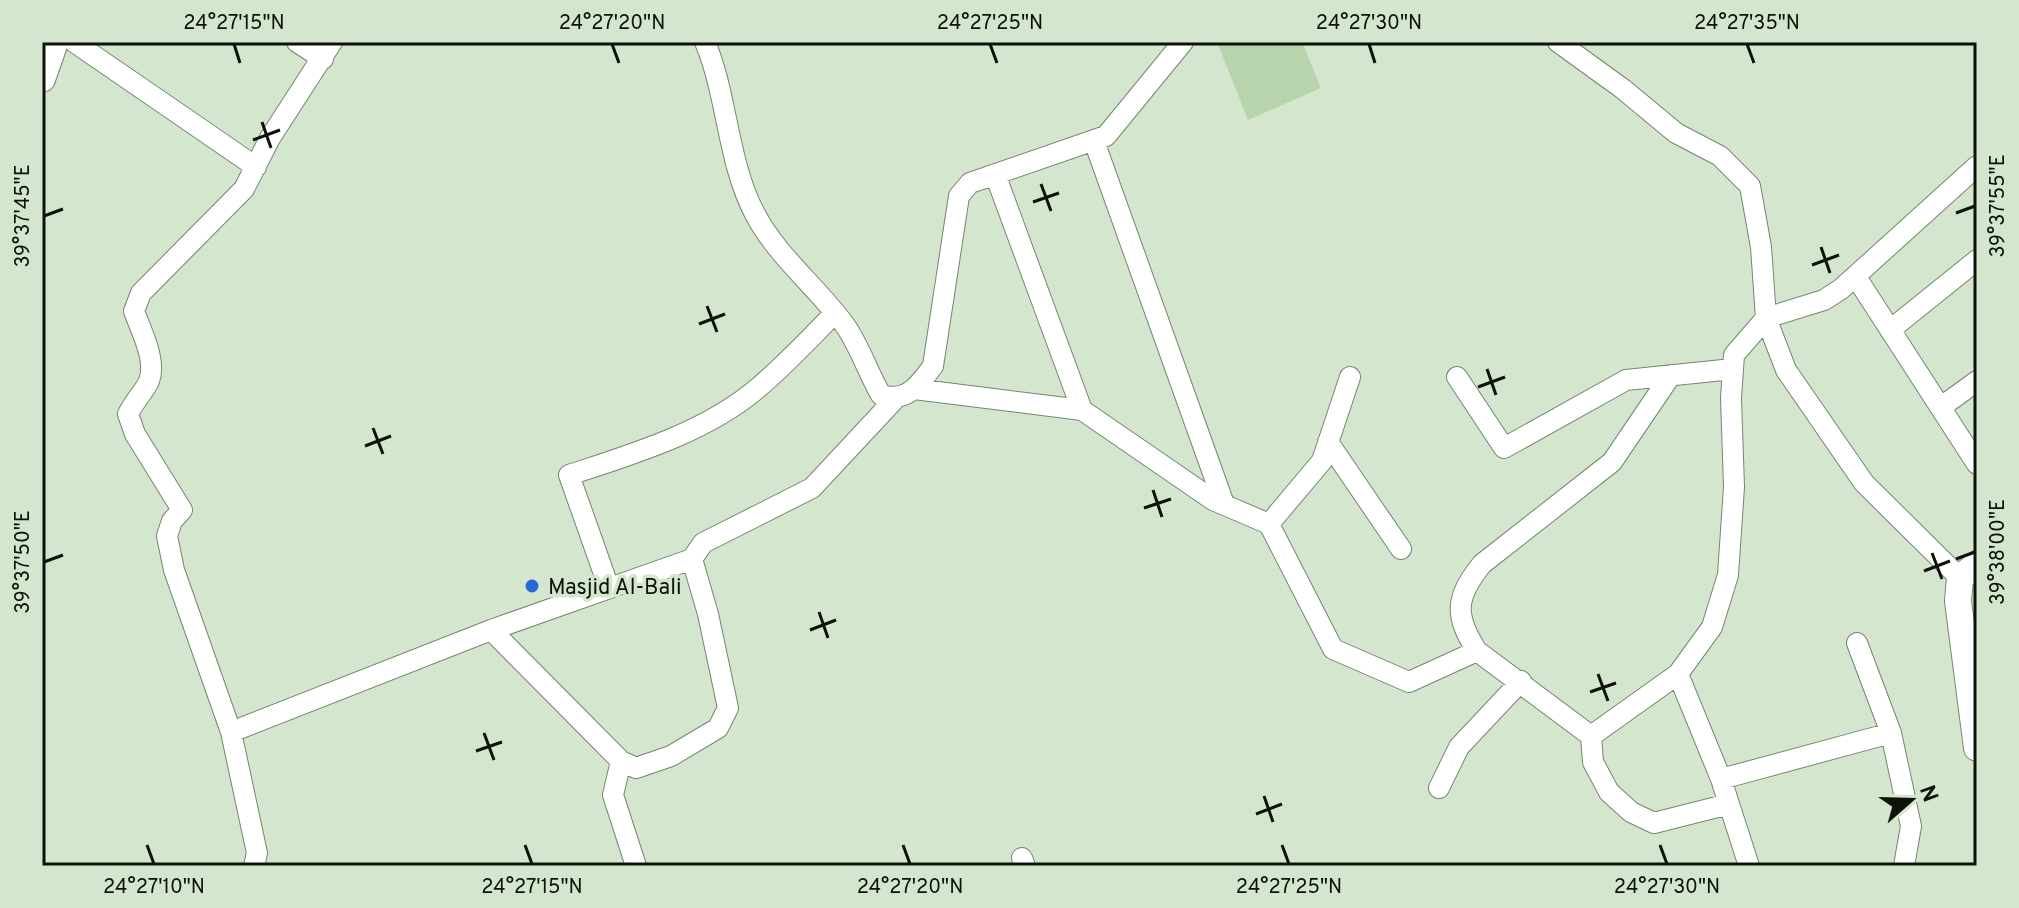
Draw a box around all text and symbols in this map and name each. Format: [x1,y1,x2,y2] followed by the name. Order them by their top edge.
[183,11,285,37] text: 24°27'15"N
[559,11,665,37] text: 24°27'20"N
[937,11,1043,37] text: 24°27'25"N
[1316,11,1422,37] text: 24°27'30"N
[1694,11,1800,37] text: 24°27'35"N
[1986,154,2012,258] text: 39°37'55"E
[11,164,37,268] text: 39°37'45"E
[1986,499,2012,605] text: 39°38'00"E
[11,510,37,614] text: 39°37'50"E
[548,575,682,602] place label: Masjid Al-Bali
[523,577,541,595] marker: Masjid Al-Bali
[1871,760,1951,840] north arrow
[1912,782,1943,806] text: N
[103,875,205,901] text: 24°27'10"N
[481,875,583,901] text: 24°27'15"N
[857,875,963,901] text: 24°27'20"N
[1236,875,1342,901] text: 24°27'25"N
[1614,875,1720,901] text: 24°27'30"N

